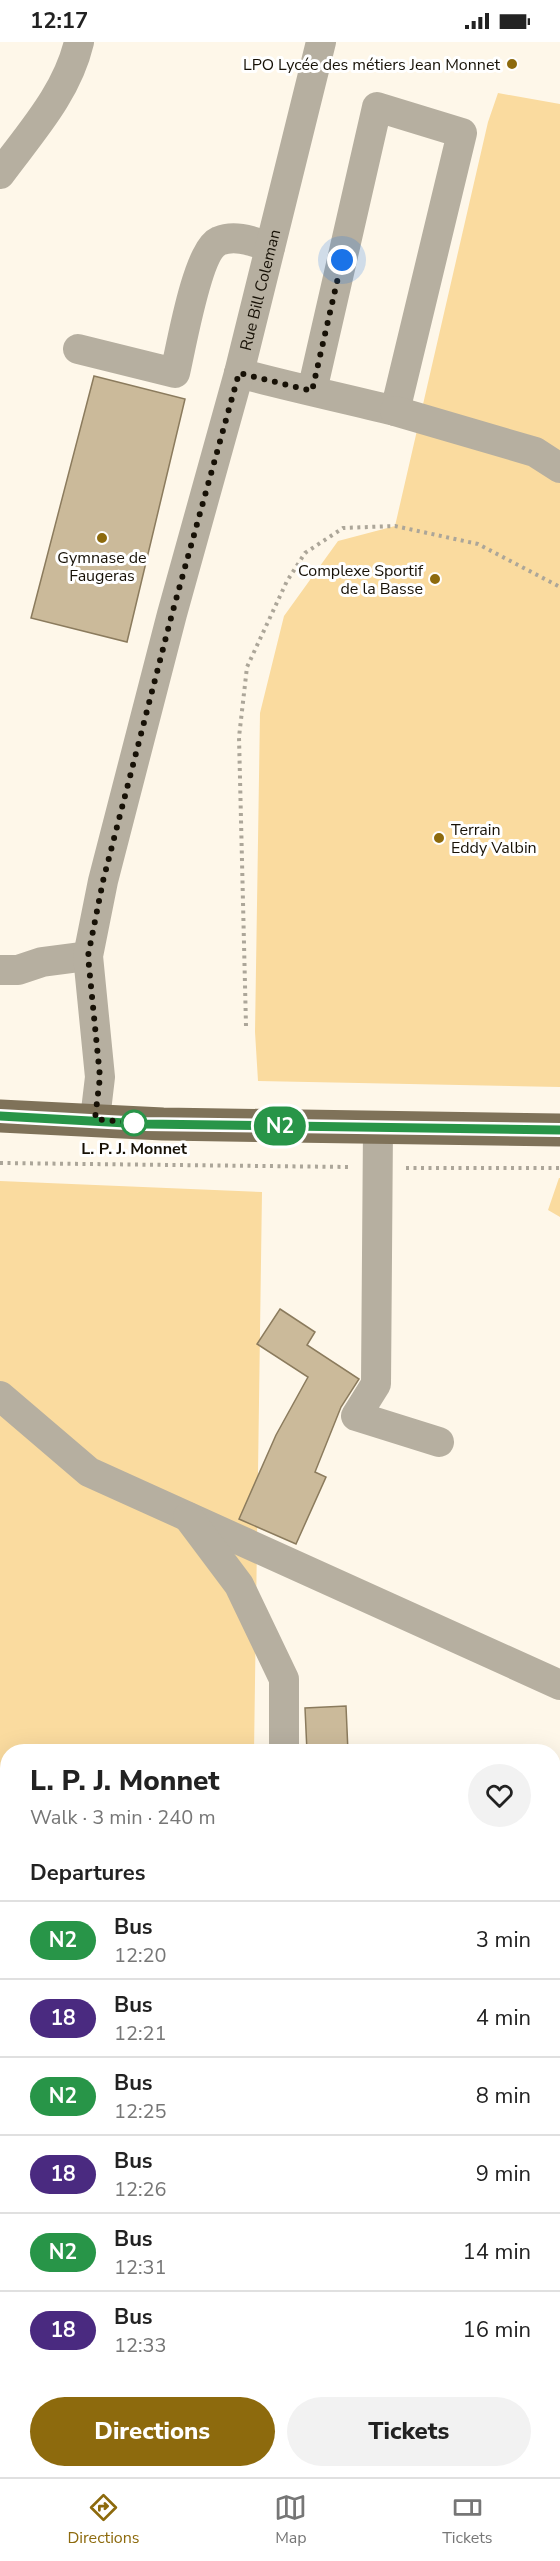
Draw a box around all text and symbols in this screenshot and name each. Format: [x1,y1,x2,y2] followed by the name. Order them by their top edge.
[30,6,88,36] text: 12:17
[243,54,500,76] place label: LPO Lycée des métiers Jean Monnet
[505,57,519,71] marker: LPO Lycée des métiers Jean Monnet
[235,227,286,353] street label: Rue Bill Coleman
[327,245,357,275] your location
[95,531,109,545] marker: Gymnase de Faugeras
[57,547,147,587] place label: Gymnase de Faugeras
[298,560,424,600] place label: Complexe Sportif de la Basse
[428,572,442,586] marker: Complexe Sportif de la Basse
[451,819,537,859] place label: Terrain Eddy Valbin
[432,831,446,845] marker: Terrain Eddy Valbin
[253,1106,307,1146] line badge: N2
[121,1110,147,1136] marker: L. P. J. Monnet
[266,1112,294,1140] text: N2
[81,1138,188,1160] place label: L. P. J. Monnet
[30,1762,220,1800] text: L. P. J. Monnet
[468,1764,531,1827] button: heart
[30,1804,216,1831] text: Walk · 3 min · 240 m
[30,1858,145,1888] text: Departures
[114,1912,153,1942] text: Bus
[476,1925,531,1955] text: 3 min
[49,1926,77,1954] text: N2
[114,1942,167,1969] text: 12:20
[114,1990,153,2020] text: Bus
[476,2003,531,2033] text: 4 min
[50,2004,76,2032] text: 18
[114,2020,167,2047] text: 12:21
[114,2068,153,2098] text: Bus
[476,2081,531,2111] text: 8 min
[49,2082,77,2110] text: N2
[114,2098,167,2125] text: 12:25
[114,2146,153,2176] text: Bus
[476,2159,531,2189] text: 9 min
[50,2160,76,2188] text: 18
[114,2176,167,2203] text: 12:26
[114,2224,153,2254] text: Bus
[463,2237,531,2267] text: 14 min
[49,2238,77,2266] text: N2
[114,2254,167,2281] text: 12:31
[114,2302,153,2332] text: Bus
[463,2315,531,2345] text: 16 min
[50,2316,76,2344] text: 18
[114,2332,167,2359] text: 12:33
[30,2397,275,2466] button: Directions
[287,2397,531,2466] button: Tickets
[67,2491,140,2549] tab: Directions
[274,2491,307,2549] tab: Map
[442,2491,493,2549] tab: Tickets

